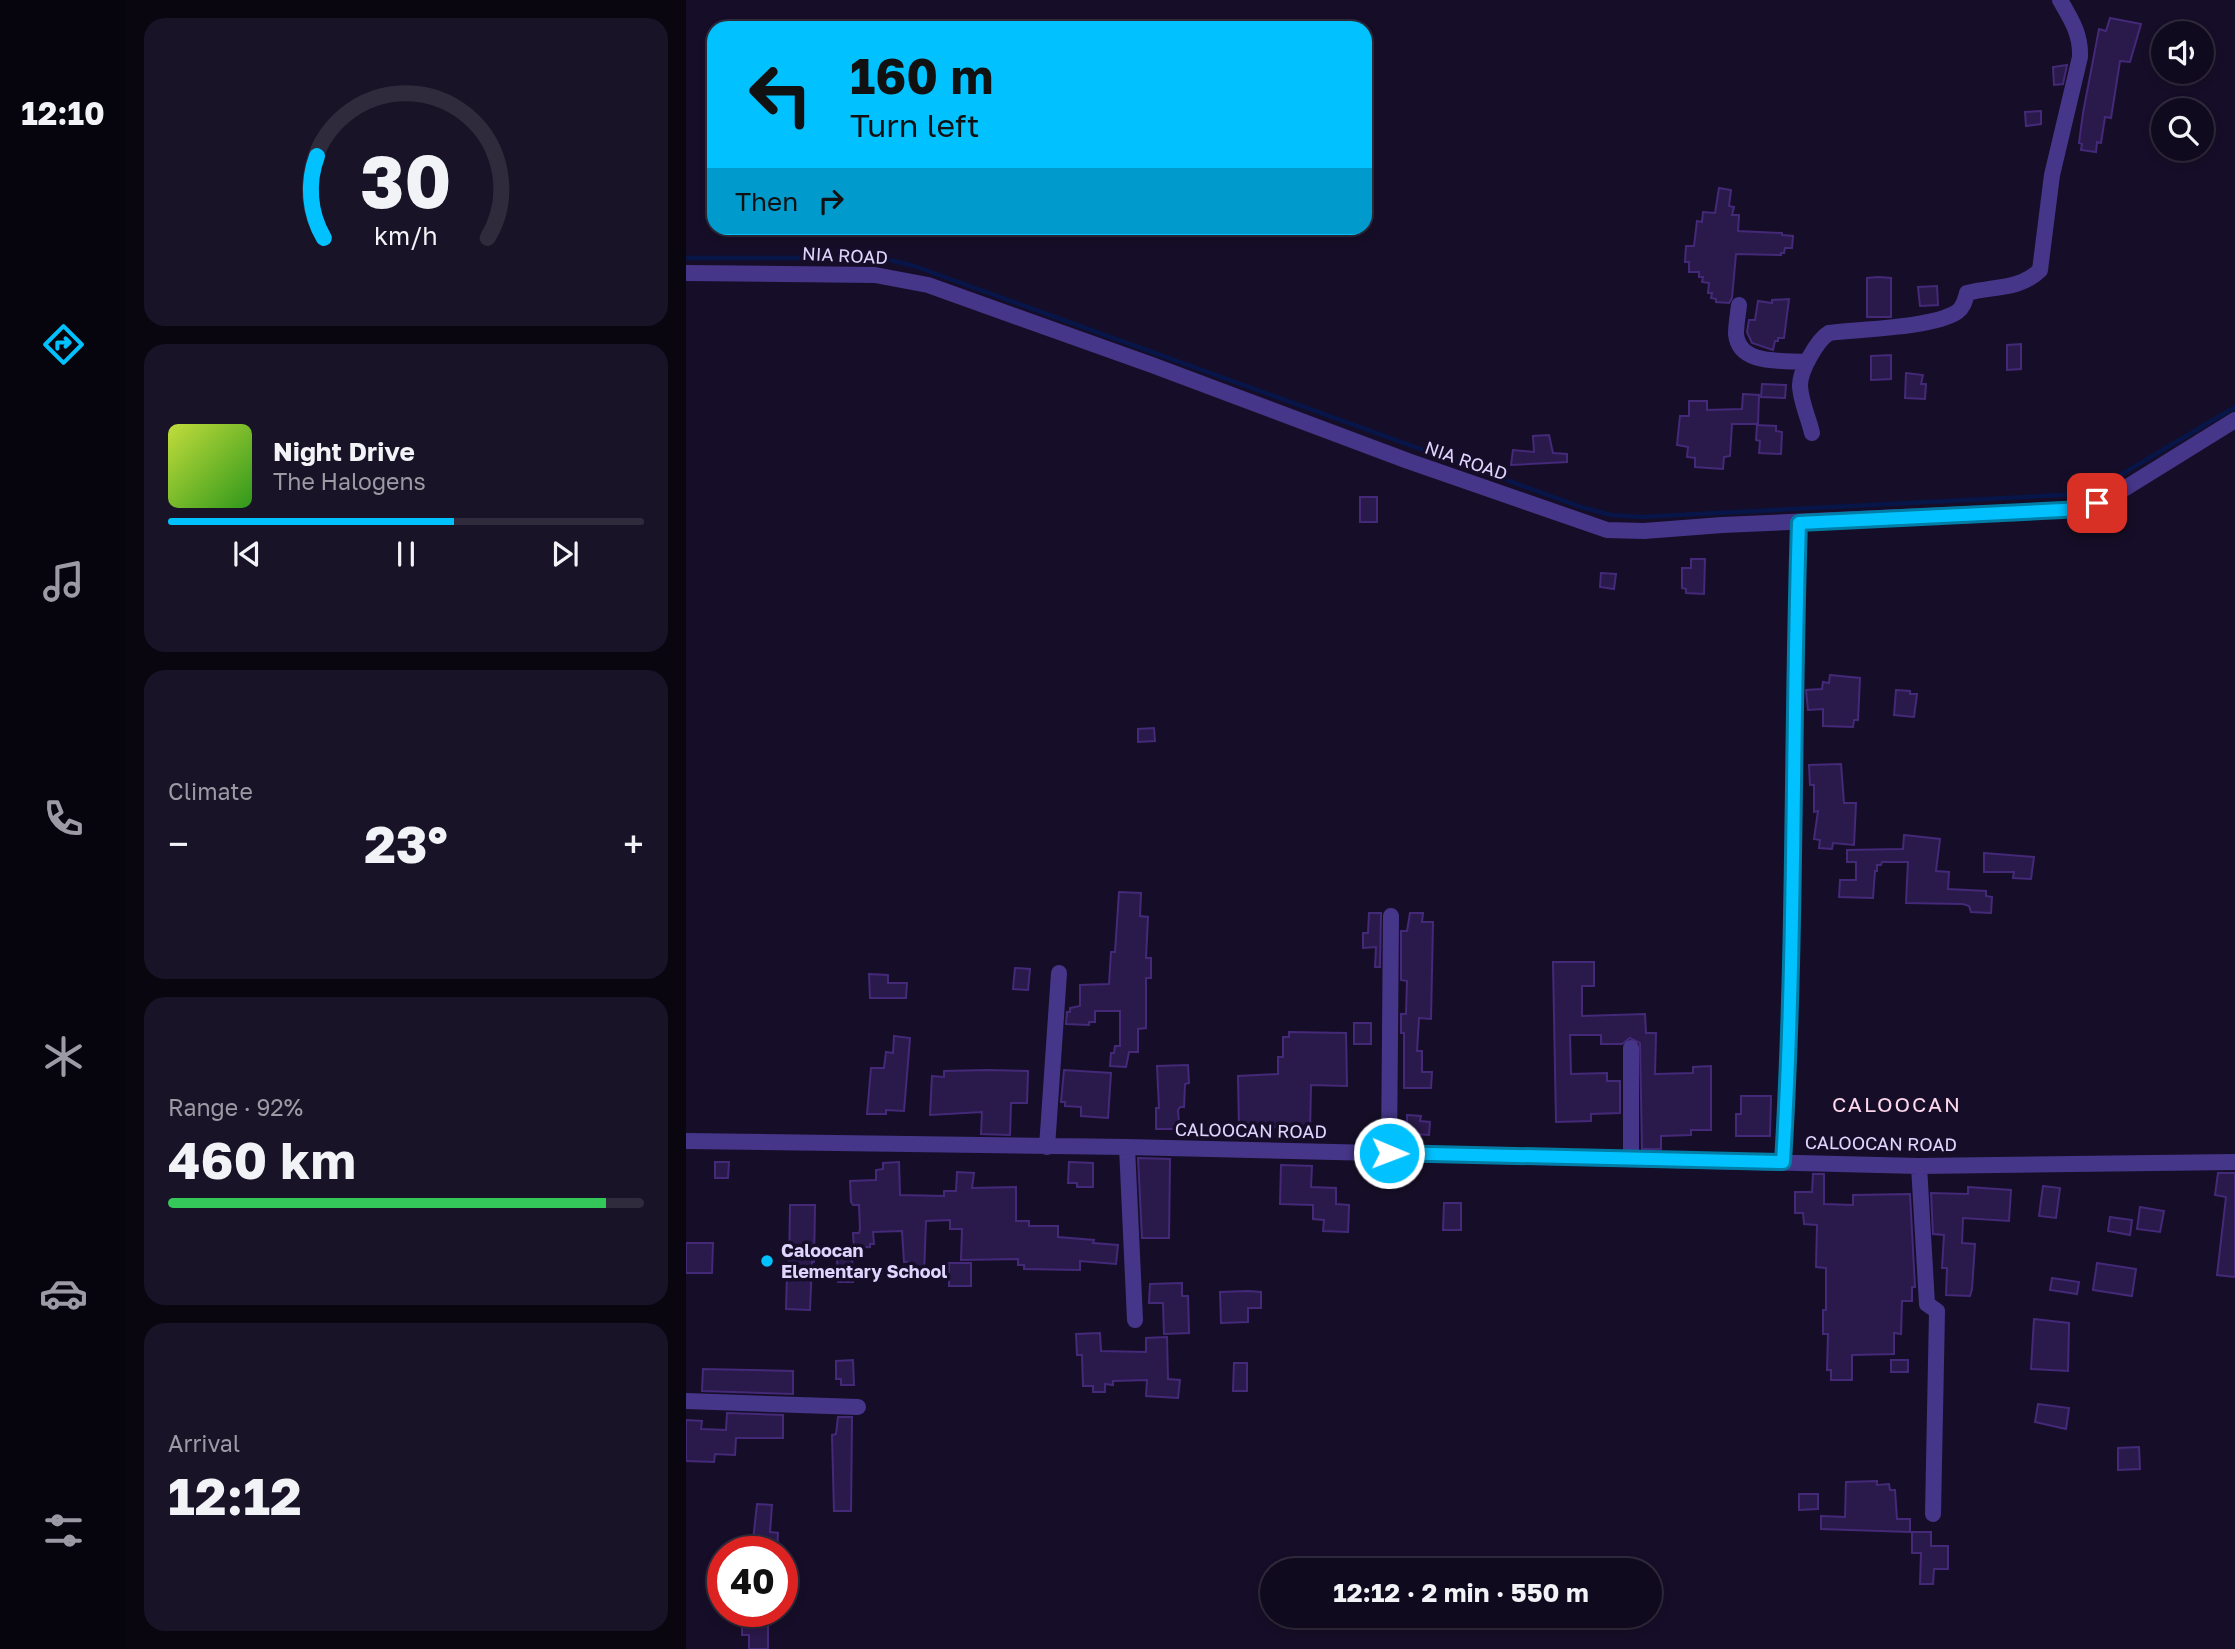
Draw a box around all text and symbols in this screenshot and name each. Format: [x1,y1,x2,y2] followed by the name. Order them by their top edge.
[2151,21,2214,161] map controls
[2151,21,2214,84] button: sound
[850,46,993,105] text: 160 m
[735,49,826,140] icon: left
[21,94,105,132] text: 12:10
[2151,98,2214,161] button: search
[850,106,979,144] text: Turn left
[360,137,452,224] text: 30
[812,182,850,220] icon: right
[735,186,798,217] text: Then
[374,220,438,251] text: km/h
[802,242,888,268] street label: NIA ROAD
[39,320,88,369] icon: directions
[273,436,415,467] text: Night Drive
[1422,436,1510,484] street label: NIA ROAD
[273,467,426,495] text: The Halogens
[2067,473,2127,533] pin
[2078,484,2116,522] icon: arrive
[228,535,266,573] icon: previous
[387,535,425,573] icon: pause
[546,535,584,573] icon: next
[39,557,88,606] icon: music
[168,777,253,805] text: Climate
[39,794,88,843] icon: phone
[364,812,448,874] text: 23°
[168,821,189,866] text: −
[623,821,644,866] text: +
[39,1032,88,1081] icon: climate
[1832,1091,1962,1117] district label: CALOOCAN
[168,1093,303,1121] text: Range · 92%
[1352,1116,1426,1190] position arrow
[1175,1118,1327,1142] street label: CALOOCAN ROAD
[168,1128,356,1190] text: 460 km
[1805,1131,1957,1155] street label: CALOOCAN ROAD
[781,1239,947,1282] place label: Caloocan Elementary School
[759,1253,775,1269] marker: Caloocan Elementary School
[39,1269,88,1318] icon: car
[168,1429,240,1457] text: Arrival
[168,1464,302,1526] text: 12:12
[39,1506,88,1555] icon: filters
[707,1536,798,1627] speed limit sign: 40
[1333,1577,1589,1608] text: 12:12 · 2 min · 550 m

